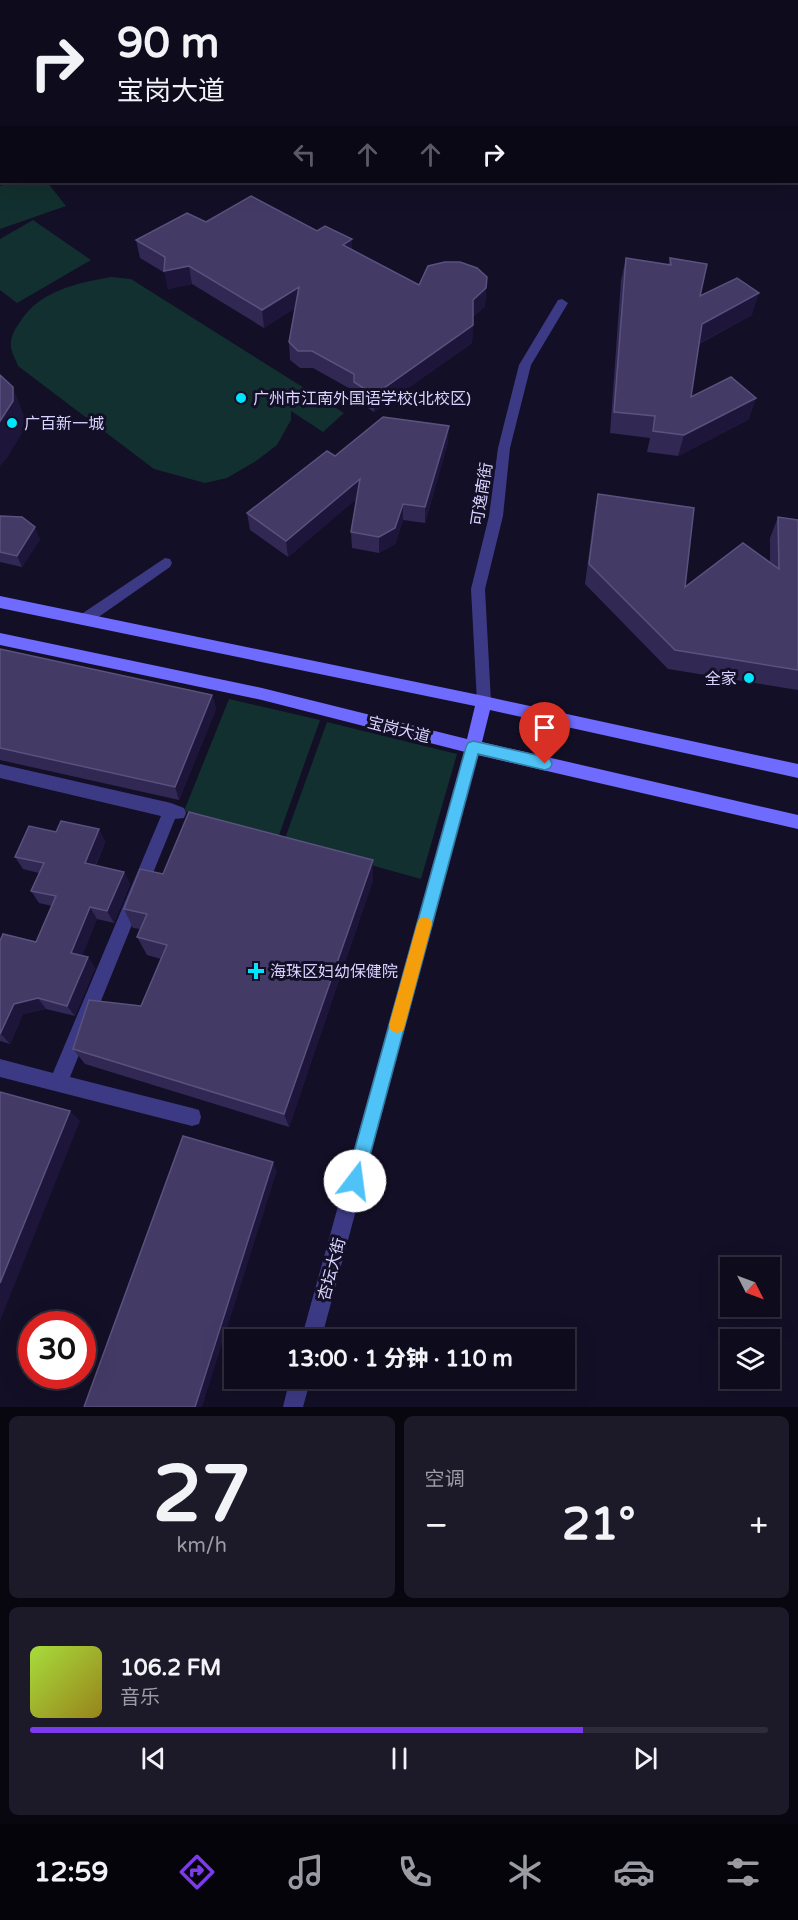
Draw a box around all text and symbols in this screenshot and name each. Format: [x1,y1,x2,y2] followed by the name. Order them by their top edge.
[117,18,219,69] text: 90 m
[18,24,96,102] icon: right
[117,75,225,108] text: 宝岗大道
[288,138,321,171] icon: left
[351,138,384,171] icon: ahead
[414,138,447,171] icon: ahead
[477,138,510,171] icon: right
[253,389,471,409] place label: 广州市江南外国语学校(北校区)
[234,391,248,405] marker: 广州市江南外国语学校(北校区)
[24,414,104,434] place label: 广百新一城
[5,416,19,430] marker: 广百新一城
[467,461,497,527] street label: 可逸南街
[705,669,737,689] place label: 全家
[742,671,756,685] marker: 全家
[519,702,570,764] pin
[528,711,561,744] icon: arrive
[365,713,432,747] street label: 宝岗大道
[247,962,265,980] marker: 海珠区妇幼保健院
[270,962,398,982] place label: 海珠区妇幼保健院
[323,1149,387,1213] position arrow
[314,1236,350,1303] street label: 杏坛大街
[720,1257,780,1317] north arrow
[720,1257,780,1389] map controls
[18,1311,96,1389] speed limit sign: 30
[720,1329,780,1389] button: layers
[286,1346,513,1372] text: 13:00 · 1 分钟 · 110 m
[153,1448,251,1542] text: 27
[425,1468,465,1492] text: 空调
[562,1498,635,1552] text: 21°
[425,1506,448,1545] text: −
[749,1506,768,1545] text: +
[177,1534,227,1558] text: km/h
[120,1655,221,1681] text: 106.2 FM
[120,1686,160,1710] text: 音乐
[137,1742,170,1775] icon: previous
[383,1742,416,1775] icon: pause
[629,1742,662,1775] icon: next
[176,1851,218,1893] icon: directions
[285,1851,327,1893] icon: music
[394,1851,436,1893] icon: phone
[504,1851,546,1893] icon: climate
[613,1851,655,1893] icon: car
[722,1851,764,1893] icon: filters
[34,1856,109,1889] text: 12:59

